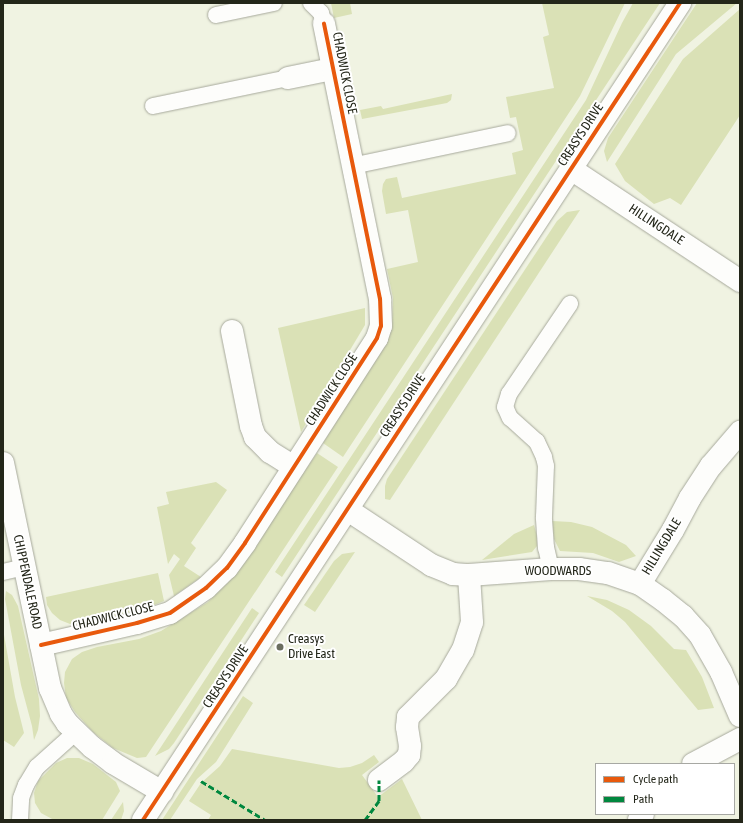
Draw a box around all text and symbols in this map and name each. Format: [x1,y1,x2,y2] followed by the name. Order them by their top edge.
[328,31,360,115] street label: CHADWICK CLOSE
[555,101,607,169] street label: CREASYS DRIVE
[625,201,687,249] street label: HILLINGDALE
[303,351,361,429] street label: CHADWICK CLOSE
[377,372,429,440] street label: CREASYS DRIVE
[639,516,685,578] street label: HILLINGDALE
[9,533,45,631] street label: CHIPPENDALE ROAD
[525,563,591,579] street label: WOODWARDS
[71,599,155,635] street label: CHADWICK CLOSE
[288,632,335,663] place label: Creasys Drive East
[275,642,285,652] marker: Creasys Drive East
[200,643,252,711] street label: CREASYS DRIVE
[595,763,735,815] legend
[633,772,678,786] text: Cycle path
[633,792,654,806] text: Path

